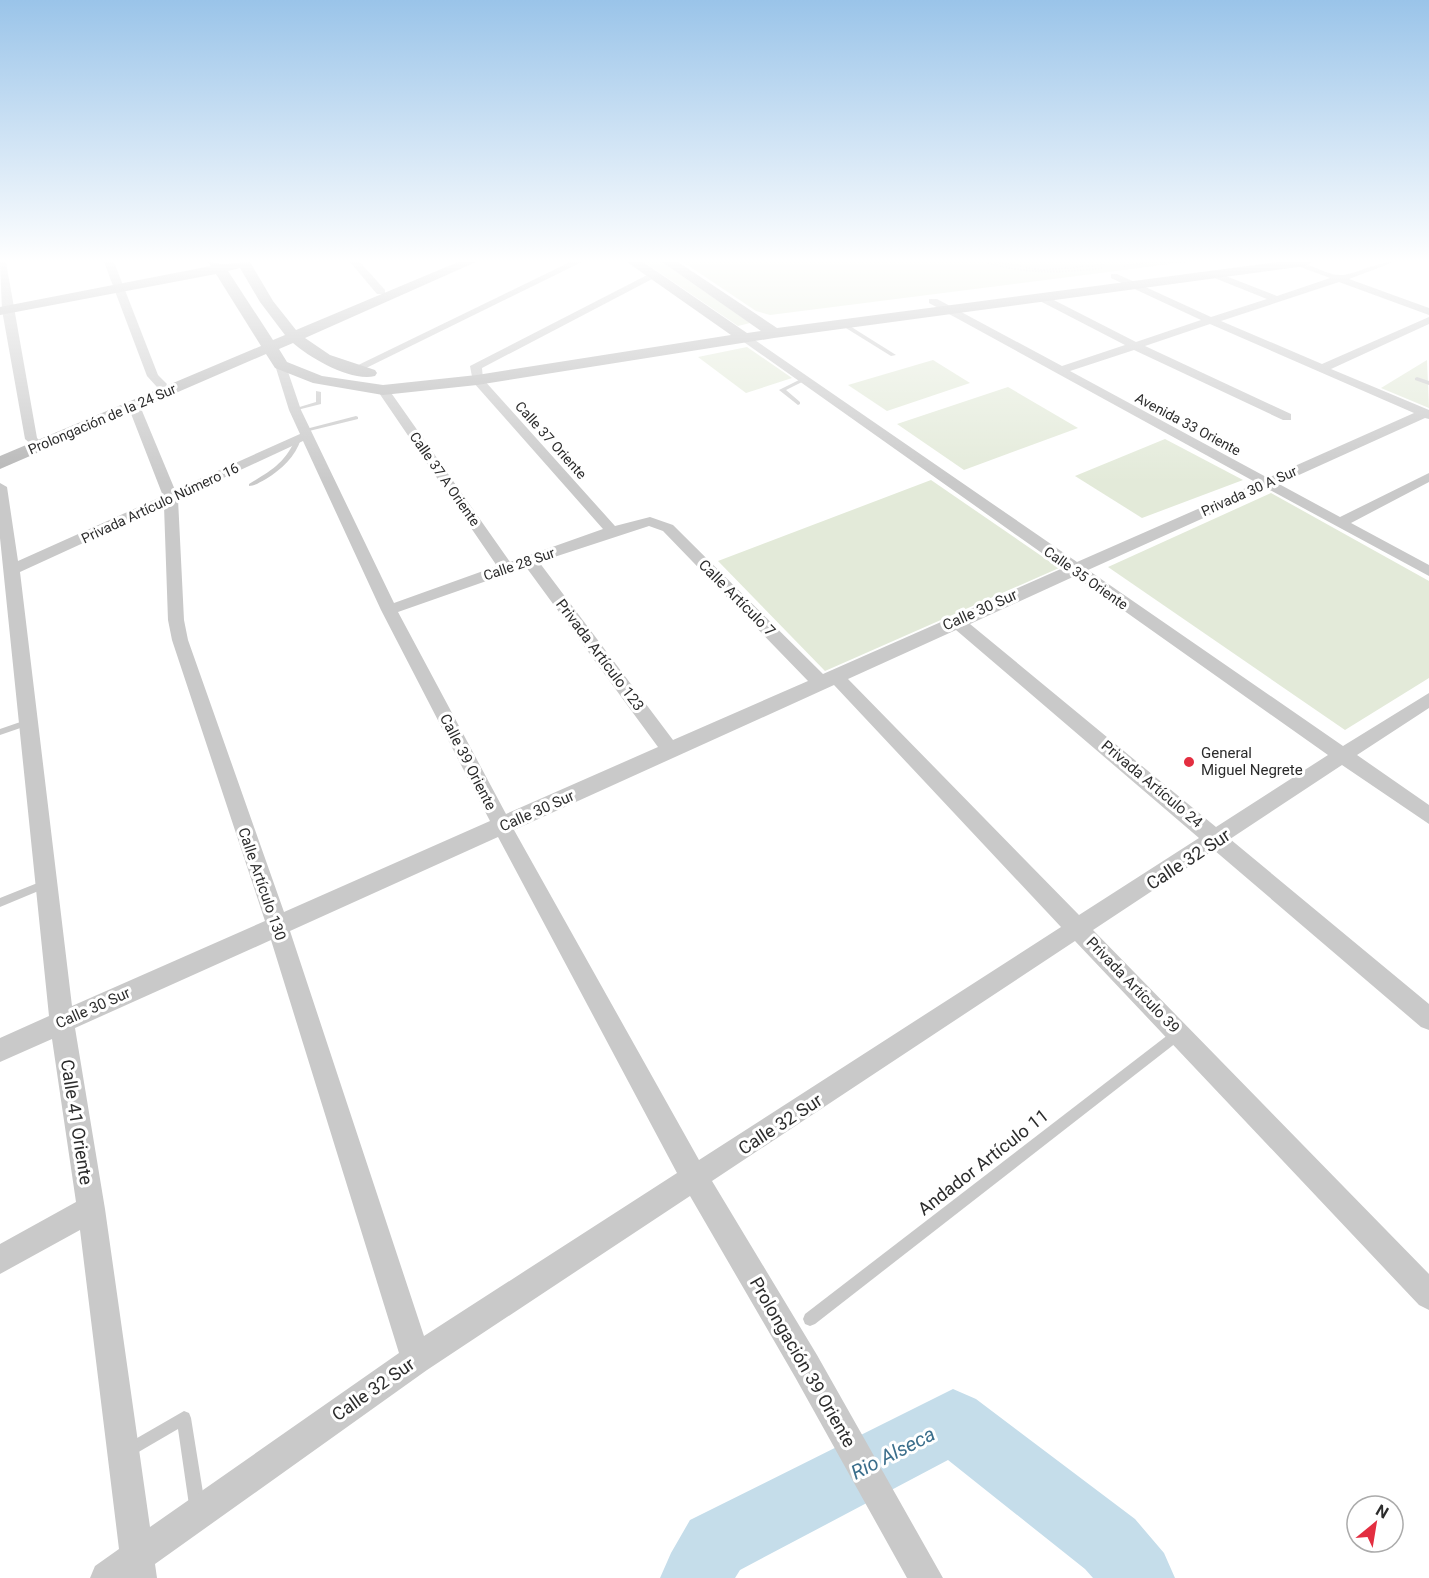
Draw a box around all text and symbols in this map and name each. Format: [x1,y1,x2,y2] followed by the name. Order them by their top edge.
[26,380,179,457] street label: Prolongación de la 24 Sur
[1133,389,1243,459] street label: Avenida 33 Oriente
[512,398,590,482] street label: Calle 37 Oriente
[407,429,483,529] street label: Calle 37 A Oriente
[79,459,241,547] street label: Privada Artículo Número 16
[1199,463,1299,519] street label: Privada 30 A Sur
[1041,543,1131,613] street label: Calle 35 Oriente
[481,544,557,584] street label: Calle 28 Sur
[695,556,779,640] street label: Calle Artículo 7
[940,586,1020,634] street label: Calle 30 Sur
[552,596,648,714] street label: Privada Artículo 123
[436,711,500,813] street label: Calle 39 Oriente
[1098,736,1207,832] street label: Privada Artículo 24
[1201,744,1303,779] place label: General Miguel Negrete
[1182,755,1196,769] marker: General Miguel Negrete
[497,787,577,835] street label: Calle 30 Sur
[1142,824,1234,894] street label: Calle 32 Sur
[234,825,290,943] street label: Calle Artículo 130
[1083,933,1183,1037] street label: Privada Artículo 39
[53,984,133,1032] street label: Calle 30 Sur
[57,1058,97,1186] street label: Calle 41 Oriente
[734,1089,826,1159] street label: Calle 32 Sur
[914,1104,1052,1220] street label: Andador Artículo 11
[746,1273,860,1451] street label: Prolongación 39 Oriente
[328,1353,418,1425] street label: Calle 32 Sur
[847,1422,939,1484] water label: Rio Alseca
[1345,1494,1405,1554] north arrow
[1373,1500,1392,1522] text: N

